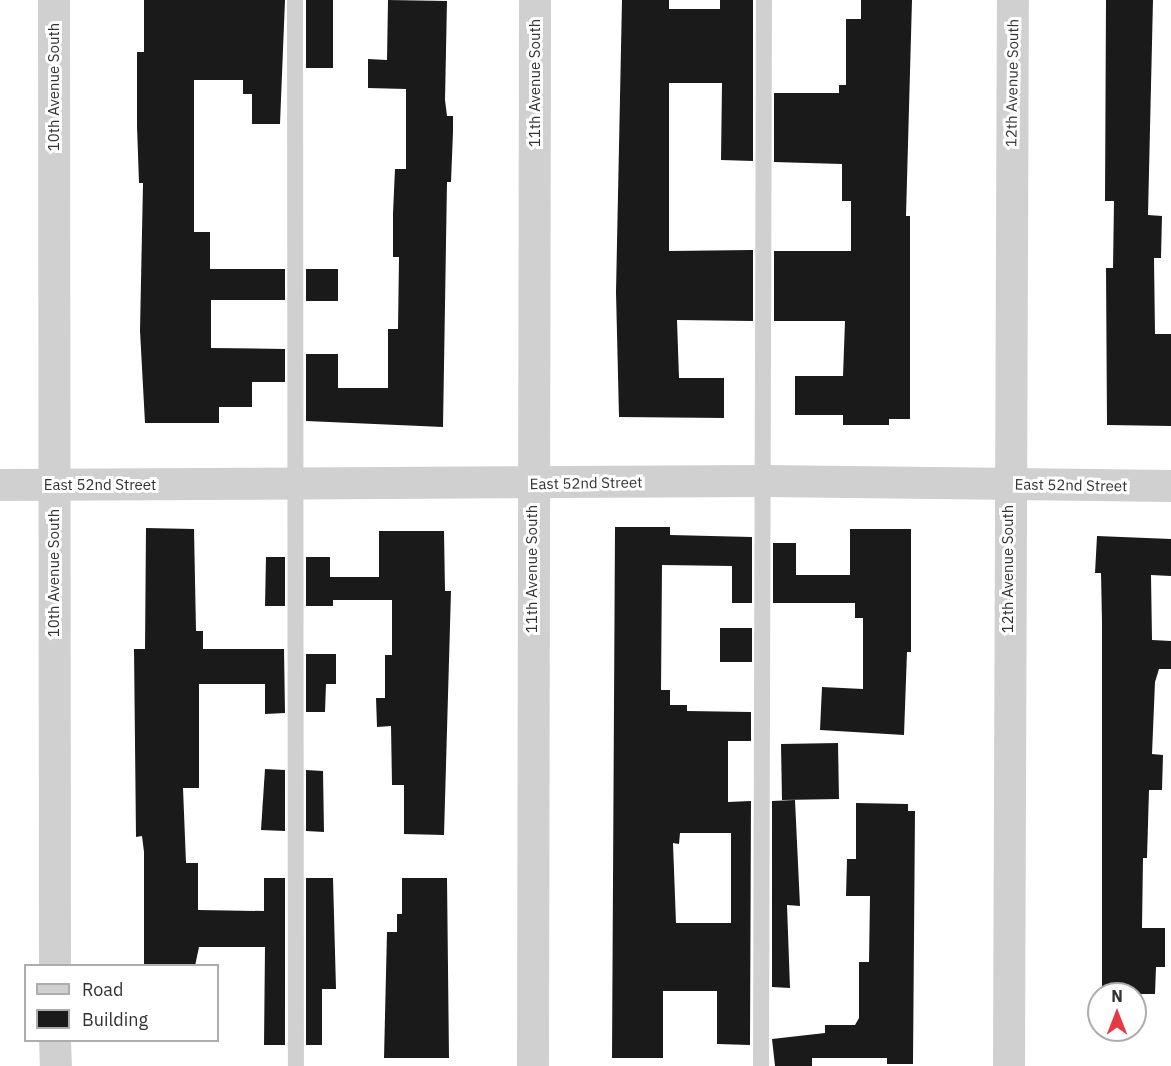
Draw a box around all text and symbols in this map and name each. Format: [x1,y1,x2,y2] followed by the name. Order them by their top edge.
[526,19,544,147] street label: 11th Avenue South
[1002,19,1022,147] street label: 12th Avenue South
[45,23,63,151] street label: 10th Avenue South
[530,473,642,493] street label: East 52nd Street
[1015,475,1127,495] street label: East 52nd Street
[44,476,156,494] street label: East 52nd Street
[523,505,541,633] street label: 11th Avenue South
[999,505,1017,633] street label: 12th Avenue South
[45,509,63,637] street label: 10th Avenue South
[24,964,219,1042] legend
[82,978,123,1001] text: Road
[1087,982,1147,1042] north arrow
[1111,986,1123,1006] text: N
[82,1008,148,1031] text: Building

